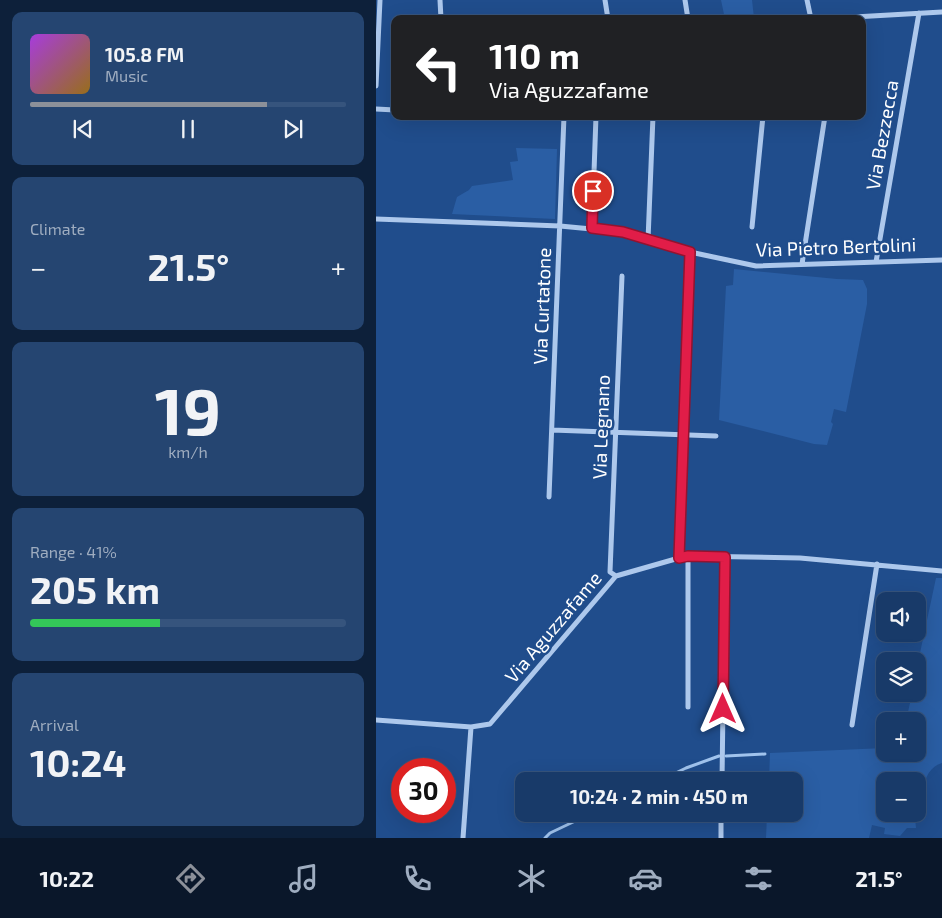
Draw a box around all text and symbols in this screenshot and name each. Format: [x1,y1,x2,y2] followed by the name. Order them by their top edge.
[489,34,580,76] text: 110 m
[406,35,471,100] icon: left
[105,43,184,66] text: 105.8 FM
[105,66,148,85] text: Music
[489,76,649,102] text: Via Aguzzafame
[861,78,903,192] street label: Via Bezzecca
[69,115,97,143] icon: previous
[174,115,202,143] icon: pause
[279,115,307,143] icon: next
[572,170,614,212] pin
[579,177,607,205] icon: arrive
[30,219,85,238] text: Climate
[755,232,917,261] street label: Via Pietro Bertolini
[148,243,229,289] text: 21.5°
[528,247,555,365] street label: Via Curtatone
[30,250,46,284] text: −
[331,250,346,284] text: +
[155,370,221,448] text: 19
[587,374,614,480] street label: Via Legnano
[168,442,208,461] text: km/h
[30,542,117,561] text: Range · 41%
[30,566,160,612] text: 205 km
[499,566,606,687] street label: Via Aguzzafame
[876,592,926,822] map controls
[876,592,926,642] button: sound
[876,652,926,702] button: layers
[696,682,748,734] position arrow
[876,712,926,762] button: +
[30,715,79,734] text: Arrival
[30,739,126,785] text: 10:24
[391,758,456,823] speed limit sign: 30
[876,772,926,822] button: −
[570,785,748,808] text: 10:24 · 2 min · 450 m
[173,861,208,896] icon: directions
[286,861,321,896] icon: music
[400,861,435,896] icon: phone
[514,861,549,896] icon: climate
[628,861,663,896] icon: car
[741,861,776,896] icon: filters
[39,865,94,891] text: 10:22
[855,865,903,891] text: 21.5°

